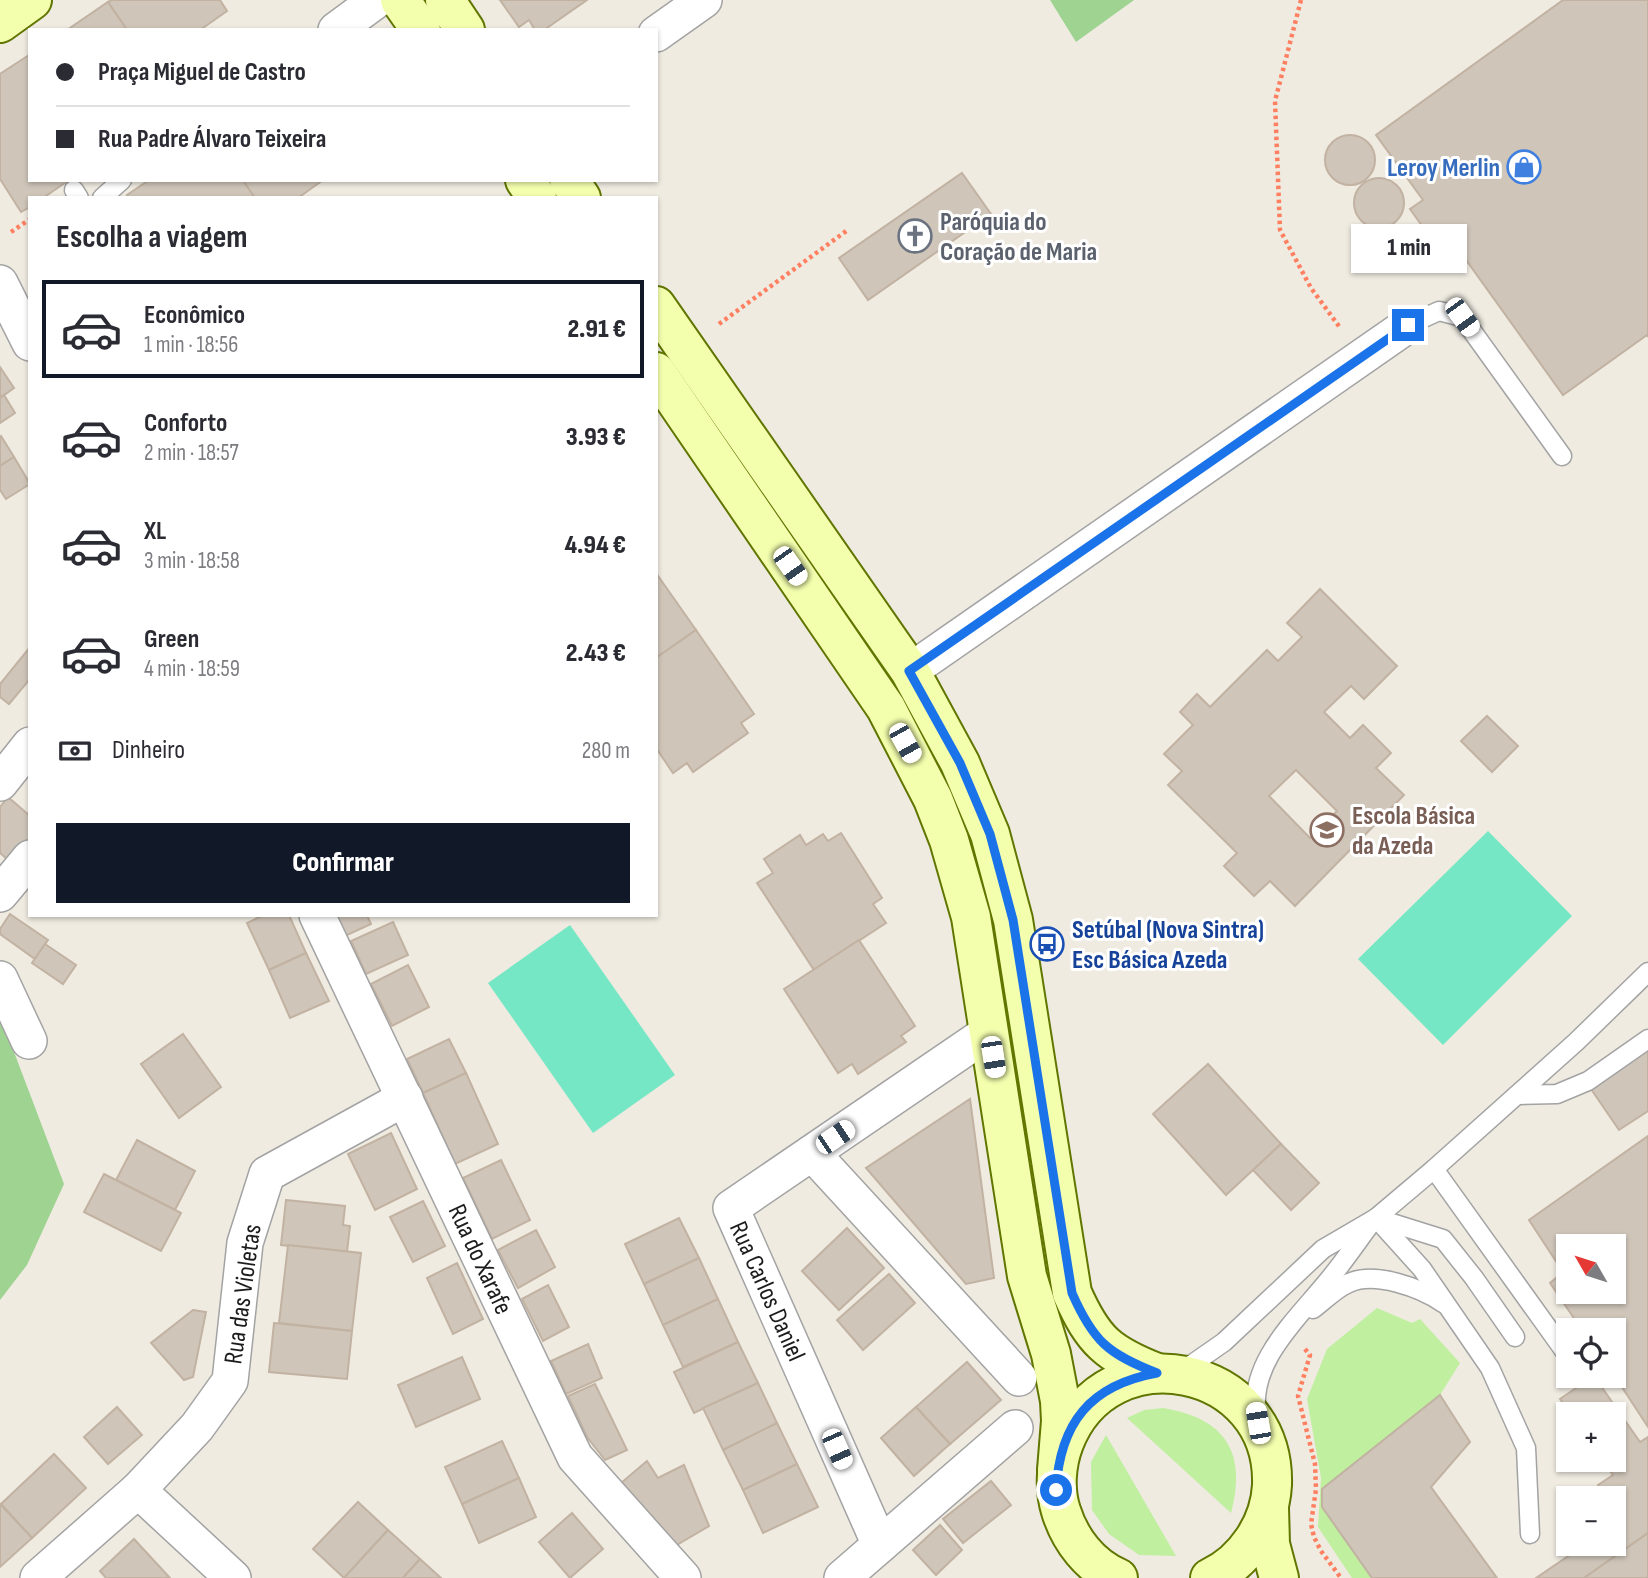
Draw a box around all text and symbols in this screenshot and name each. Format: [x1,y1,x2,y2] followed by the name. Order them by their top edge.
[98,57,306,88] text: Praça Miguel de Castro
[98,124,326,155] text: Rua Padre Álvaro Teixeira
[1505,148,1543,186] shop icon: Leroy Merlin
[1387,153,1500,184] place label: Leroy Merlin
[940,207,1097,268] place label: Paróquia do Coração de Maria
[896,217,934,255] church icon: Paróquia do Coração de Maria
[56,218,248,257] text: Escolha a viagem
[1350,224,1466,272] callout: 1 min
[1387,234,1431,262] text: 1 min
[1442,294,1483,340] car
[60,298,123,361] icon: car
[144,300,245,331] text: Econômico
[1392,309,1424,341] route end
[567,314,626,345] text: 2.91 €
[144,331,238,359] text: 1 min · 18:56
[60,406,123,469] icon: car
[144,408,227,439] text: Conforto
[566,422,626,453] text: 3.93 €
[144,439,239,467] text: 2 min · 18:57
[60,514,123,577] icon: car
[144,516,166,547] text: XL
[564,530,626,561] text: 4.94 €
[770,543,811,589] car
[144,547,240,575] text: 3 min · 18:58
[60,622,123,685] icon: car
[144,624,199,655] text: Green
[566,638,626,669] text: 2.43 €
[144,655,240,683] text: 4 min · 18:59
[886,720,925,766] car
[56,732,94,770] icon: cash
[112,735,185,766] text: Dinheiro
[582,737,630,765] text: 280 m
[1352,801,1475,862] place label: Escola Básica da Azeda
[1308,811,1346,849] school or university icon: Escola Básica da Azeda
[56,823,630,903] button: Confirmar
[1072,915,1264,976] place label: Setúbal (Nova Sintra) Esc Básica Azeda
[1028,925,1066,963] bus stop icon: Setúbal (Nova Sintra) Esc Básica Azeda
[980,1035,1007,1079] car
[812,1117,859,1157] car
[441,1200,519,1320] street label: Rua do Xarafe
[722,1217,811,1366] street label: Rua Carlos Daniel
[218,1222,269,1366] street label: Rua das Violetas
[1556,1234,1626,1304] north arrow
[1556,1234,1626,1556] map controls
[1556,1318,1626,1388] button: locate
[1245,1400,1272,1446] car
[1556,1402,1626,1472] button: +
[819,1426,856,1472] car
[1040,1474,1072,1506] route start
[1556,1486,1626,1556] button: −

